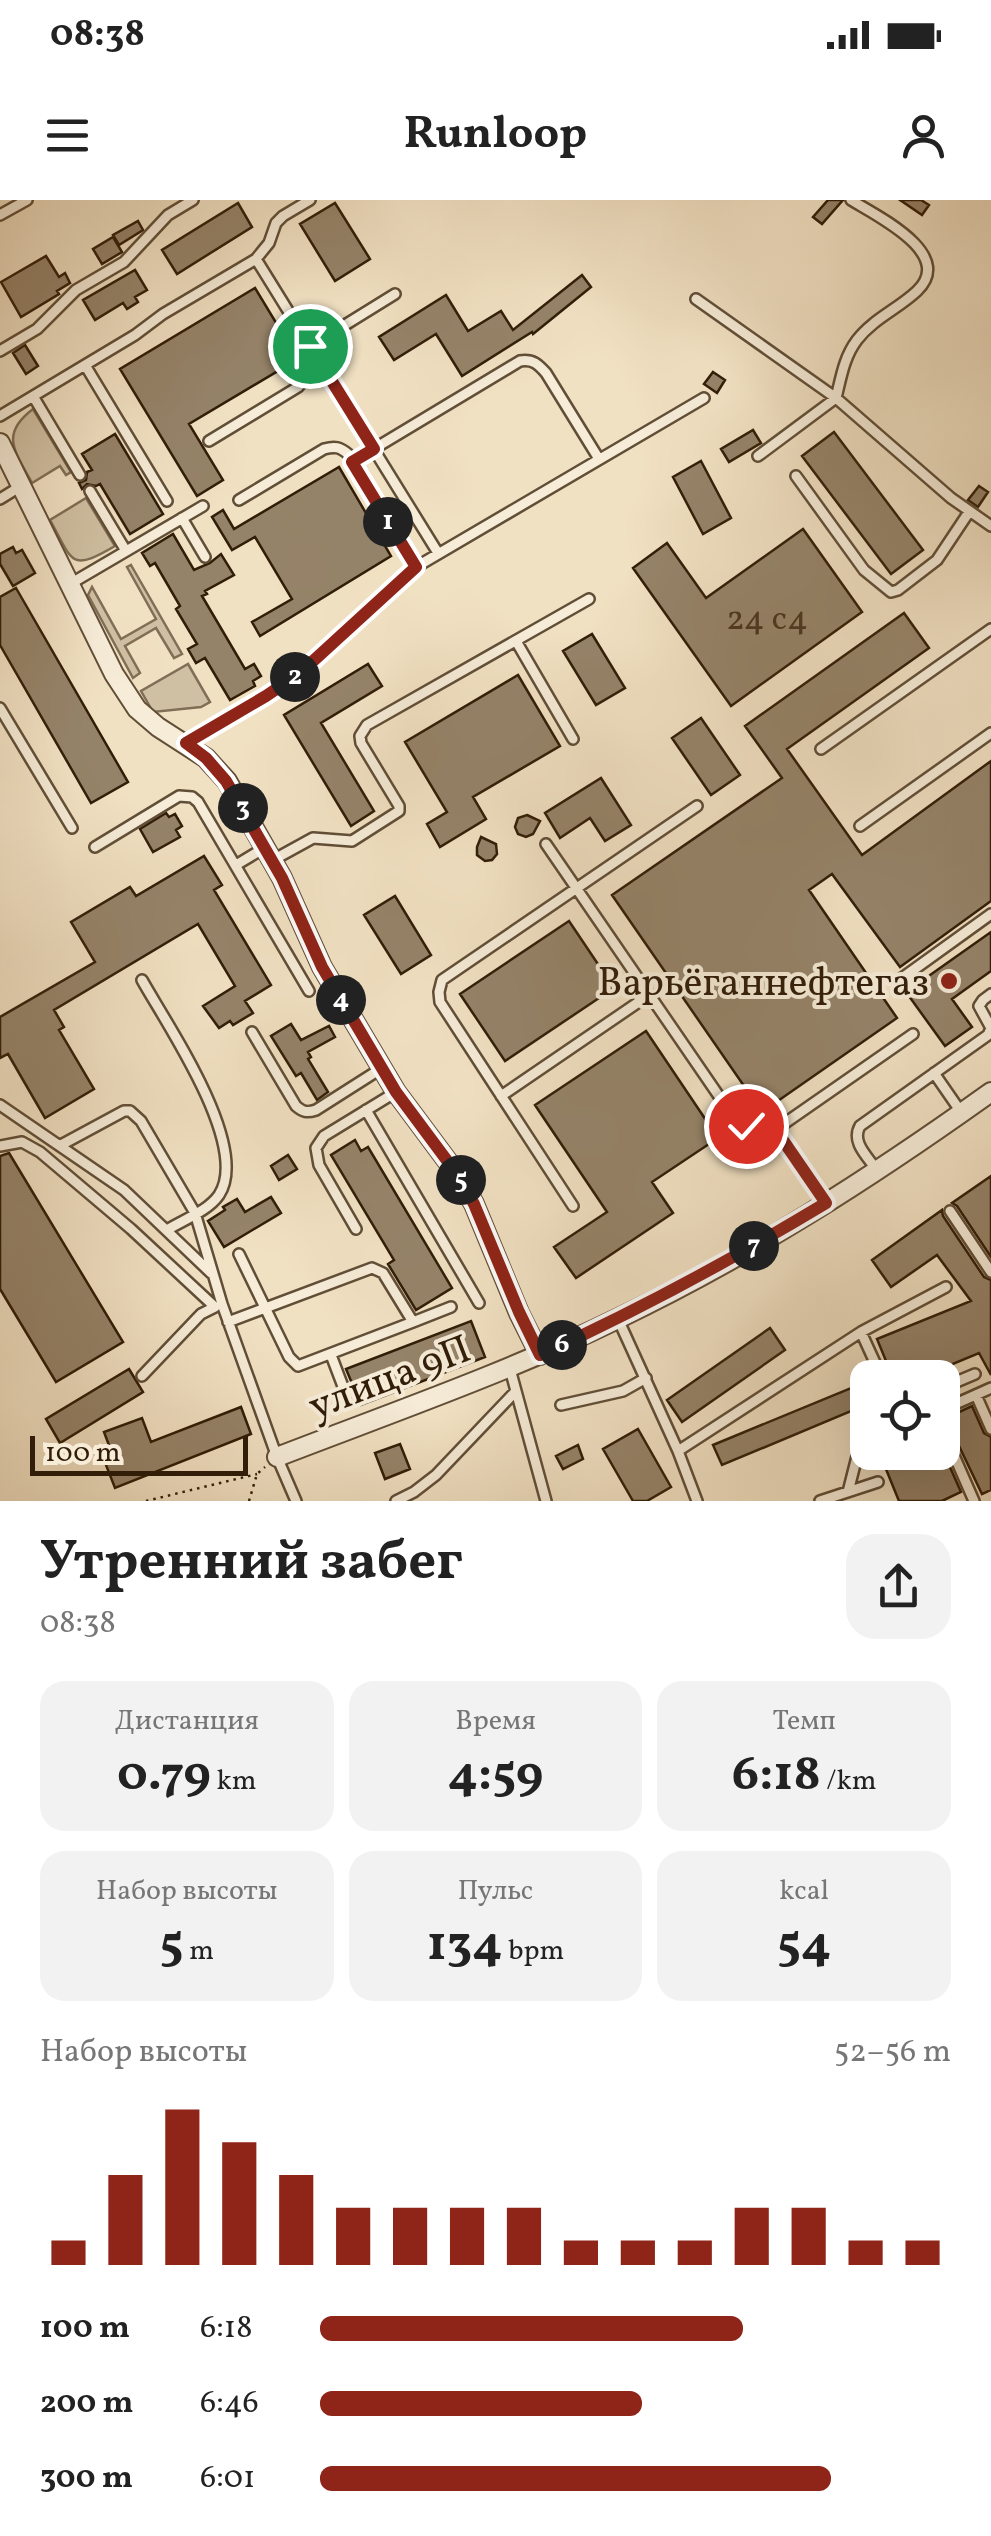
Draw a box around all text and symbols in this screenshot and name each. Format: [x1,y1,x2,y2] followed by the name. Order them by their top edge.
[50,9,145,62] text: 08:38
[404,104,587,167] text: Runloop
[40,108,95,163] icon: menu
[896,108,951,163] icon: person
[268,304,353,389] pin
[283,319,338,374] icon: arrive
[363,497,413,547] pin: 1
[382,502,394,541] text: 1
[726,596,808,644] house number: 24 с4
[270,652,320,702] pin: 2
[288,657,302,696] text: 2
[218,783,268,833] pin: 3
[236,788,250,827] text: 3
[597,957,929,1013] place label: Варьёганнефтегаз
[938,970,960,992] marker: Варьёганнефтегаз
[316,975,366,1025] pin: 4
[333,980,349,1019] text: 4
[704,1084,789,1169] pin
[719,1099,774,1154] icon: check
[436,1155,486,1205] pin: 5
[454,1160,468,1199] text: 5
[729,1221,779,1271] pin: 7
[747,1226,761,1265] text: 7
[537,1320,587,1370] pin: 6
[301,1323,480,1436] street label: улица 9П
[554,1325,570,1364] text: 6
[850,1360,960,1470] map controls
[850,1360,960,1470] button: locate
[30,1431,248,1476] scale bar
[45,1434,120,1473] text: 100 m
[40,1526,463,1602] text: Утренний забег
[846,1534,951,1639] button: share
[40,1602,116,1646] text: 08:38
[115,1702,259,1741] text: Дистанция
[455,1702,536,1741] text: Время
[773,1702,836,1741] text: Темп
[117,1741,211,1811] text: 0.79
[448,1741,543,1811] text: 4:59
[732,1741,821,1811] text: 6:18
[211,1762,257,1801] text: km
[821,1762,877,1801] text: /km
[96,1872,278,1911] text: Набор высоты
[458,1872,533,1911] text: Пульс
[779,1872,829,1911] text: kcal
[160,1911,184,1981] text: 5
[427,1911,503,1981] text: 134
[777,1911,831,1981] text: 54
[184,1932,214,1971] text: m
[503,1932,564,1971] text: bpm
[40,2031,247,2075] text: Набор высоты
[834,2031,951,2075] text: 52–56 m
[40,2307,130,2351] text: 100 m
[200,2307,252,2351] text: 6:18
[40,2382,134,2426] text: 200 m
[200,2382,259,2426] text: 6:46
[40,2457,133,2501] text: 300 m
[200,2457,255,2501] text: 6:01

